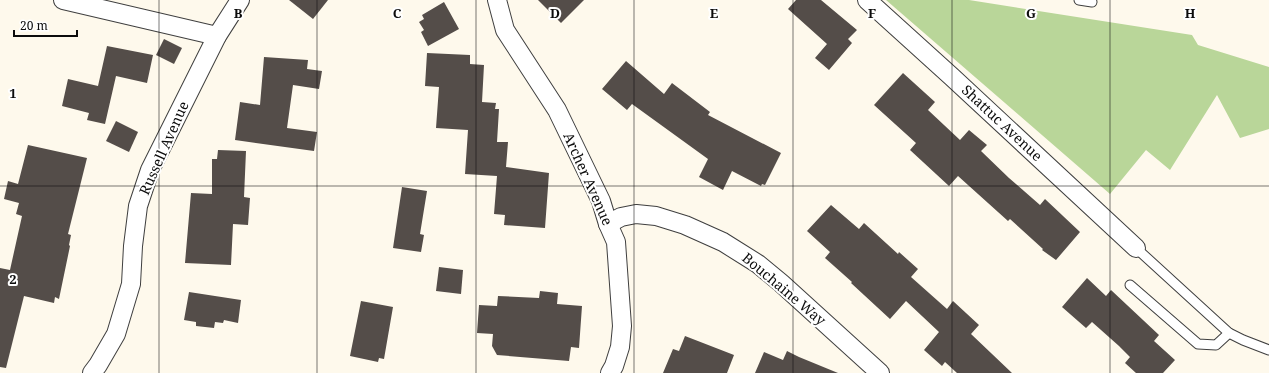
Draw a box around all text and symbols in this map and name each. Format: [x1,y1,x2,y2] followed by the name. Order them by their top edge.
[234,4,243,22] text: B
[393,4,402,22] text: C
[550,4,560,22] text: D
[710,4,719,22] text: E
[868,4,876,22] text: F
[1026,4,1036,22] text: G
[1185,4,1196,22] text: H
[14,12,77,38] scale bar
[20,17,48,34] text: 20 m
[958,80,1047,165] street label: Shattuc Avenue
[9,84,17,102] text: 1
[134,98,193,198] street label: Russell Avenue
[559,129,617,228] street label: Archer Avenue
[739,248,830,329] street label: Bouchaine Way
[9,270,17,288] text: 2

